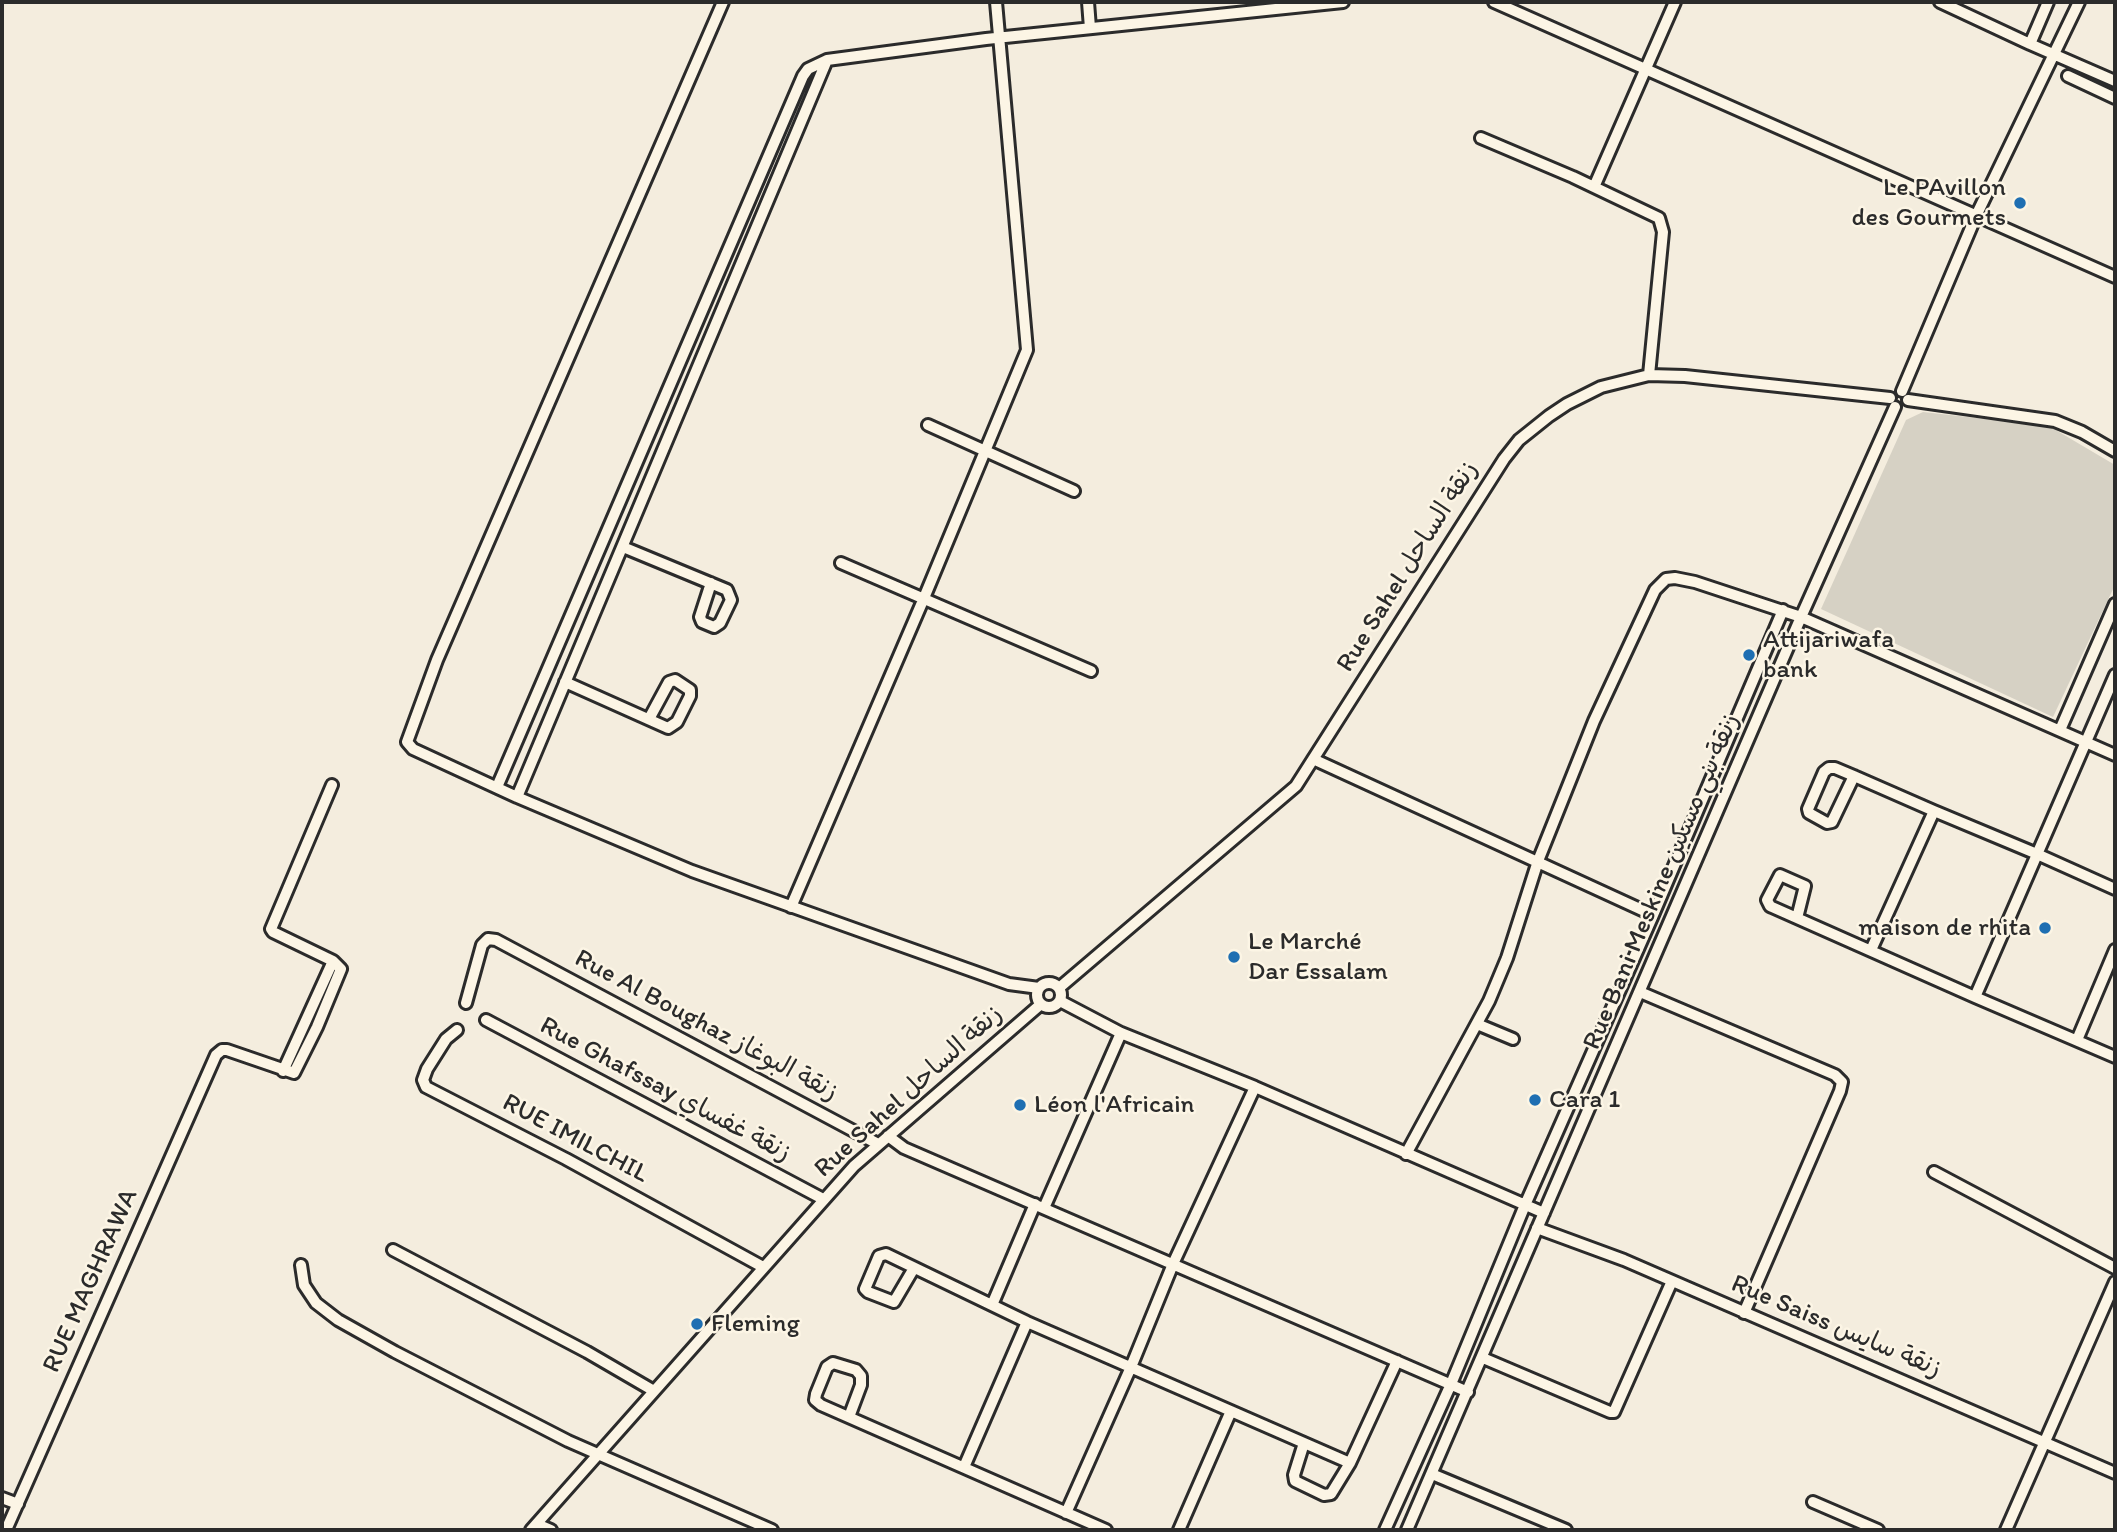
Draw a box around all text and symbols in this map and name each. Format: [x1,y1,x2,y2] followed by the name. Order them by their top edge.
[1851,172,2006,234] place label: Le PAvillon des Gourmets
[2012,195,2028,211] marker: Le PAvillon des Gourmets
[1331,456,1485,678] street label: Rue Sahel زنقة الساحل
[1763,624,1894,686] place label: Attijariwafa bank
[1741,647,1757,663] marker: Attijariwafa bank
[1577,709,1747,1055] street label: Rue Bani Meskine زنقة بني مسكين
[1858,912,2031,944] place label: maison de rhita
[2037,920,2053,936] marker: maison de rhita
[1248,926,1388,988] place label: Le Marché Dar Essalam
[569,943,843,1109] street label: Rue Al Boughaz زنقة البوغاز
[1226,949,1242,965] marker: Le Marché Dar Essalam
[808,999,1010,1185] street label: Rue Sahel زنقة الساحل
[534,1011,796,1169] street label: Rue Ghafssay زنقة غفساي
[1549,1084,1620,1116] place label: Cara 1
[497,1087,653,1191] street label: RUE IMILCHIL
[1034,1089,1194,1121] place label: Léon l'Africain
[1527,1092,1543,1108] marker: Cara 1
[1012,1097,1028,1113] marker: Léon l'Africain
[37,1184,145,1378] street label: RUE MAGHRAWA
[1726,1269,1946,1385] street label: Rue Saiss زنقة سايس
[711,1308,800,1340] place label: Fleming
[689,1316,705,1332] marker: Fleming

